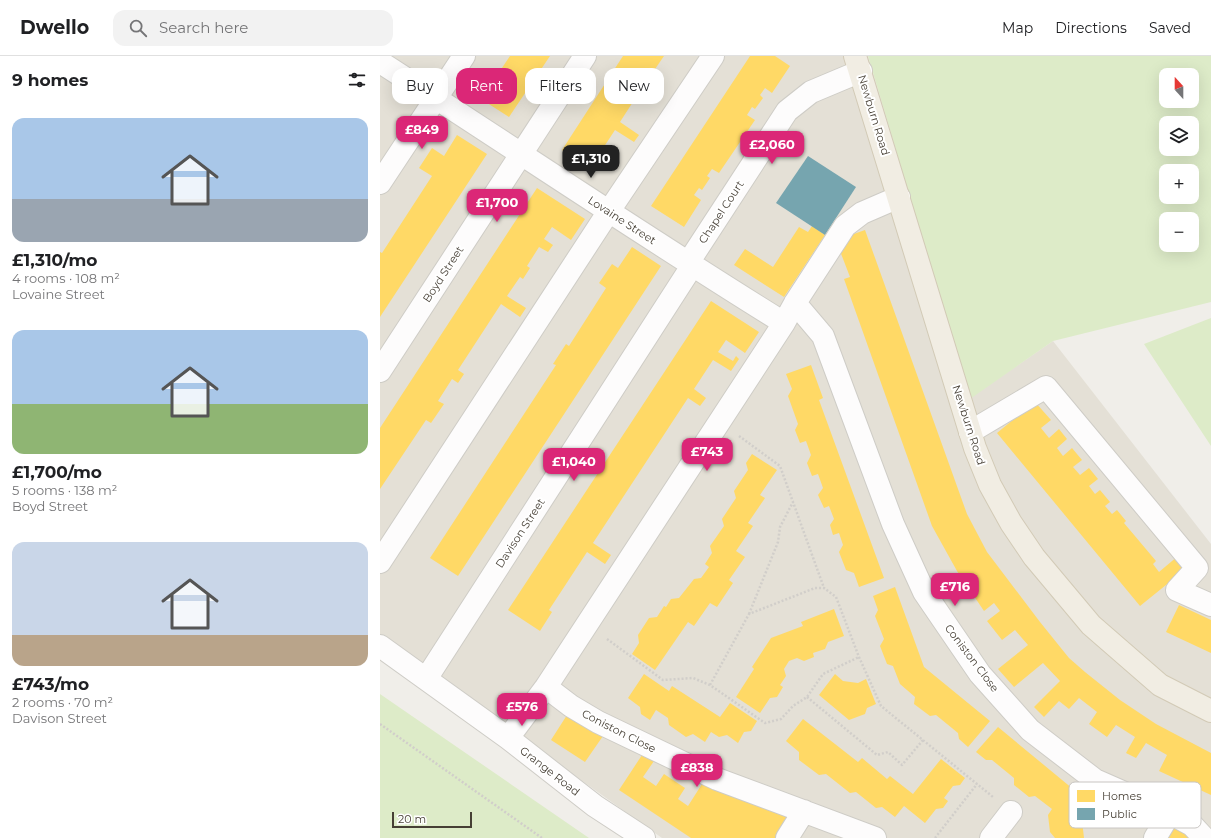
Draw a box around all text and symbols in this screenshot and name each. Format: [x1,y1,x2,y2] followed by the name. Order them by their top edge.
[113,10,393,46] search box
[20,16,89,39] text: Dwello
[127,17,149,39] icon: search
[159,18,248,37] text: Search here
[1002,19,1033,37] text: Map
[1055,19,1127,37] text: Directions
[1149,19,1191,37] text: Saved
[392,68,448,104] chip: Buy
[456,68,517,104] chip: Rent
[525,68,596,104] chip: Filters
[604,68,664,104] chip: New
[1159,68,1199,108] north arrow
[1159,68,1199,252] map controls
[346,69,368,91] icon: filters
[12,70,88,90] text: 9 homes
[855,73,893,157] street label: Newburn Road
[398,116,446,150] pin: £849
[1159,116,1199,156] button: layers
[405,121,439,137] text: £849
[739,131,805,165] pin: £2,060
[749,136,795,152] text: £2,060
[154,144,226,216] icon: home
[558,145,624,179] pin: £1,310
[571,150,611,166] text: £1,310
[1159,164,1199,204] button: +
[695,177,747,246] street label: Chapel Court
[464,189,530,223] pin: £1,700
[585,193,659,248] street label: Lovaine Street
[476,194,518,210] text: £1,700
[1159,212,1199,252] button: −
[420,243,467,305] street label: Boyd Street
[12,250,97,270] text: £1,310/mo
[12,270,120,286] text: 4 rooms · 108 m²
[12,286,105,302] text: Lovaine Street
[154,356,226,428] icon: home
[949,383,989,467] street label: Newburn Road
[683,438,731,472] pin: £743
[691,443,723,459] text: £743
[541,448,607,482] pin: £1,040
[552,453,596,469] text: £1,040
[12,462,102,482] text: £1,700/mo
[12,482,117,498] text: 5 rooms · 138 m²
[492,495,548,570] street label: Davison Street
[12,498,88,514] text: Boyd Street
[154,568,226,640] icon: home
[931,573,979,607] pin: £716
[940,578,970,594] text: £716
[942,621,1002,695] street label: Coniston Close
[12,674,89,694] text: £743/mo
[498,693,546,727] pin: £576
[12,694,113,710] text: 2 rooms · 70 m²
[506,698,538,714] text: £576
[580,706,659,756] street label: Coniston Close
[12,710,107,726] text: Davison Street
[517,743,583,799] street label: Grange Road
[673,754,721,788] pin: £838
[680,759,714,775] text: £838
[1069,782,1201,828] legend
[1102,789,1142,803] text: Homes
[1102,807,1137,821] text: Public
[392,810,472,829] scale bar
[398,812,426,826] text: 20 m

